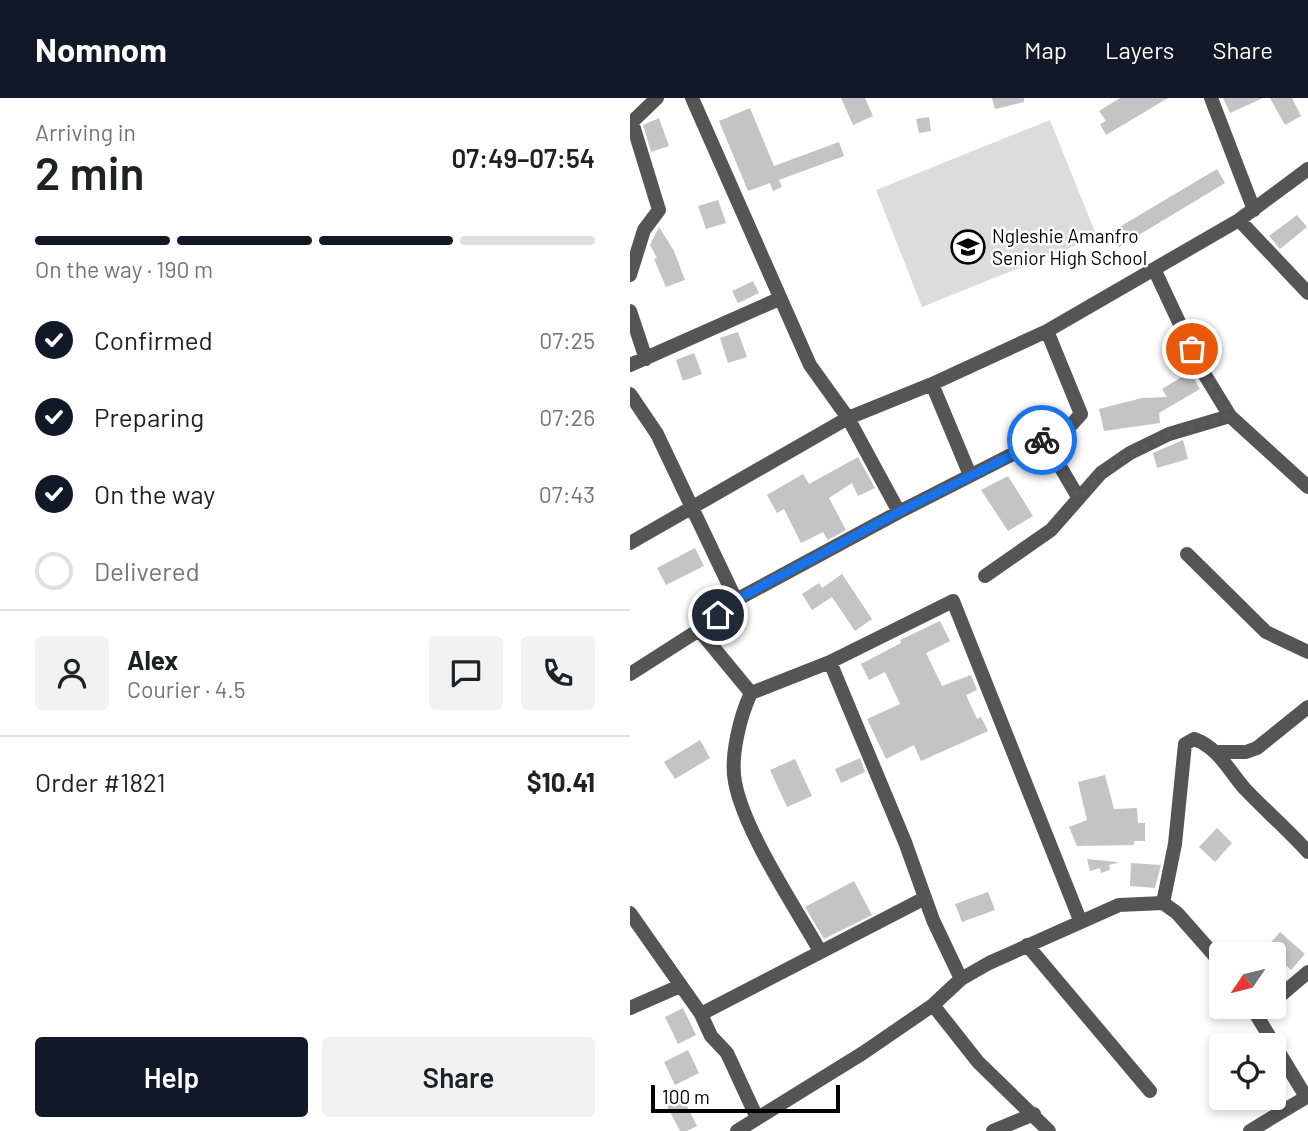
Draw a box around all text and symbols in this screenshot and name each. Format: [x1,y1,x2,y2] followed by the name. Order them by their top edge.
[35,29,167,69] text: Nomnom
[1024,35,1067,64] text: Map
[1105,35,1174,64] text: Layers
[1212,35,1273,64] text: Share
[35,118,136,146] text: Arriving in
[452,142,595,173] text: 07:49–07:54
[35,144,144,199] text: 2 min
[992,224,1147,269] place label: Ngleshie Amanfro Senior High School
[949,228,987,266] school or university icon: Ngleshie Amanfro Senior High School
[35,255,213,283] text: On the way · 190 m
[1162,319,1222,379] pin
[35,321,73,359] icon: check
[94,324,213,355] text: Confirmed
[539,326,595,354] text: 07:25
[1173,330,1211,368] icon: bag
[35,398,73,436] icon: check
[94,401,204,432] text: Preparing
[539,403,595,431] text: 07:26
[1007,405,1077,475] courier
[1023,421,1061,459] icon: bike
[35,475,73,513] icon: check
[94,478,215,509] text: On the way
[539,480,595,508] text: 07:43
[94,555,200,586] text: Delivered
[688,585,748,645] pin
[699,596,737,634] icon: home
[35,636,109,710] button: person
[429,636,503,710] button: chat
[521,636,595,710] button: phone
[127,644,178,675] text: Alex
[127,675,246,703] text: Courier · 4.5
[35,766,166,797] text: Order #1821
[527,766,595,797] text: $10.41
[1209,942,1286,1018] north arrow
[1209,942,1286,1110] map controls
[1209,1033,1286,1110] button: locate
[35,1037,308,1117] button: Help
[322,1037,595,1117] button: Share
[651,1082,840,1114] scale bar
[662,1085,710,1108] text: 100 m

